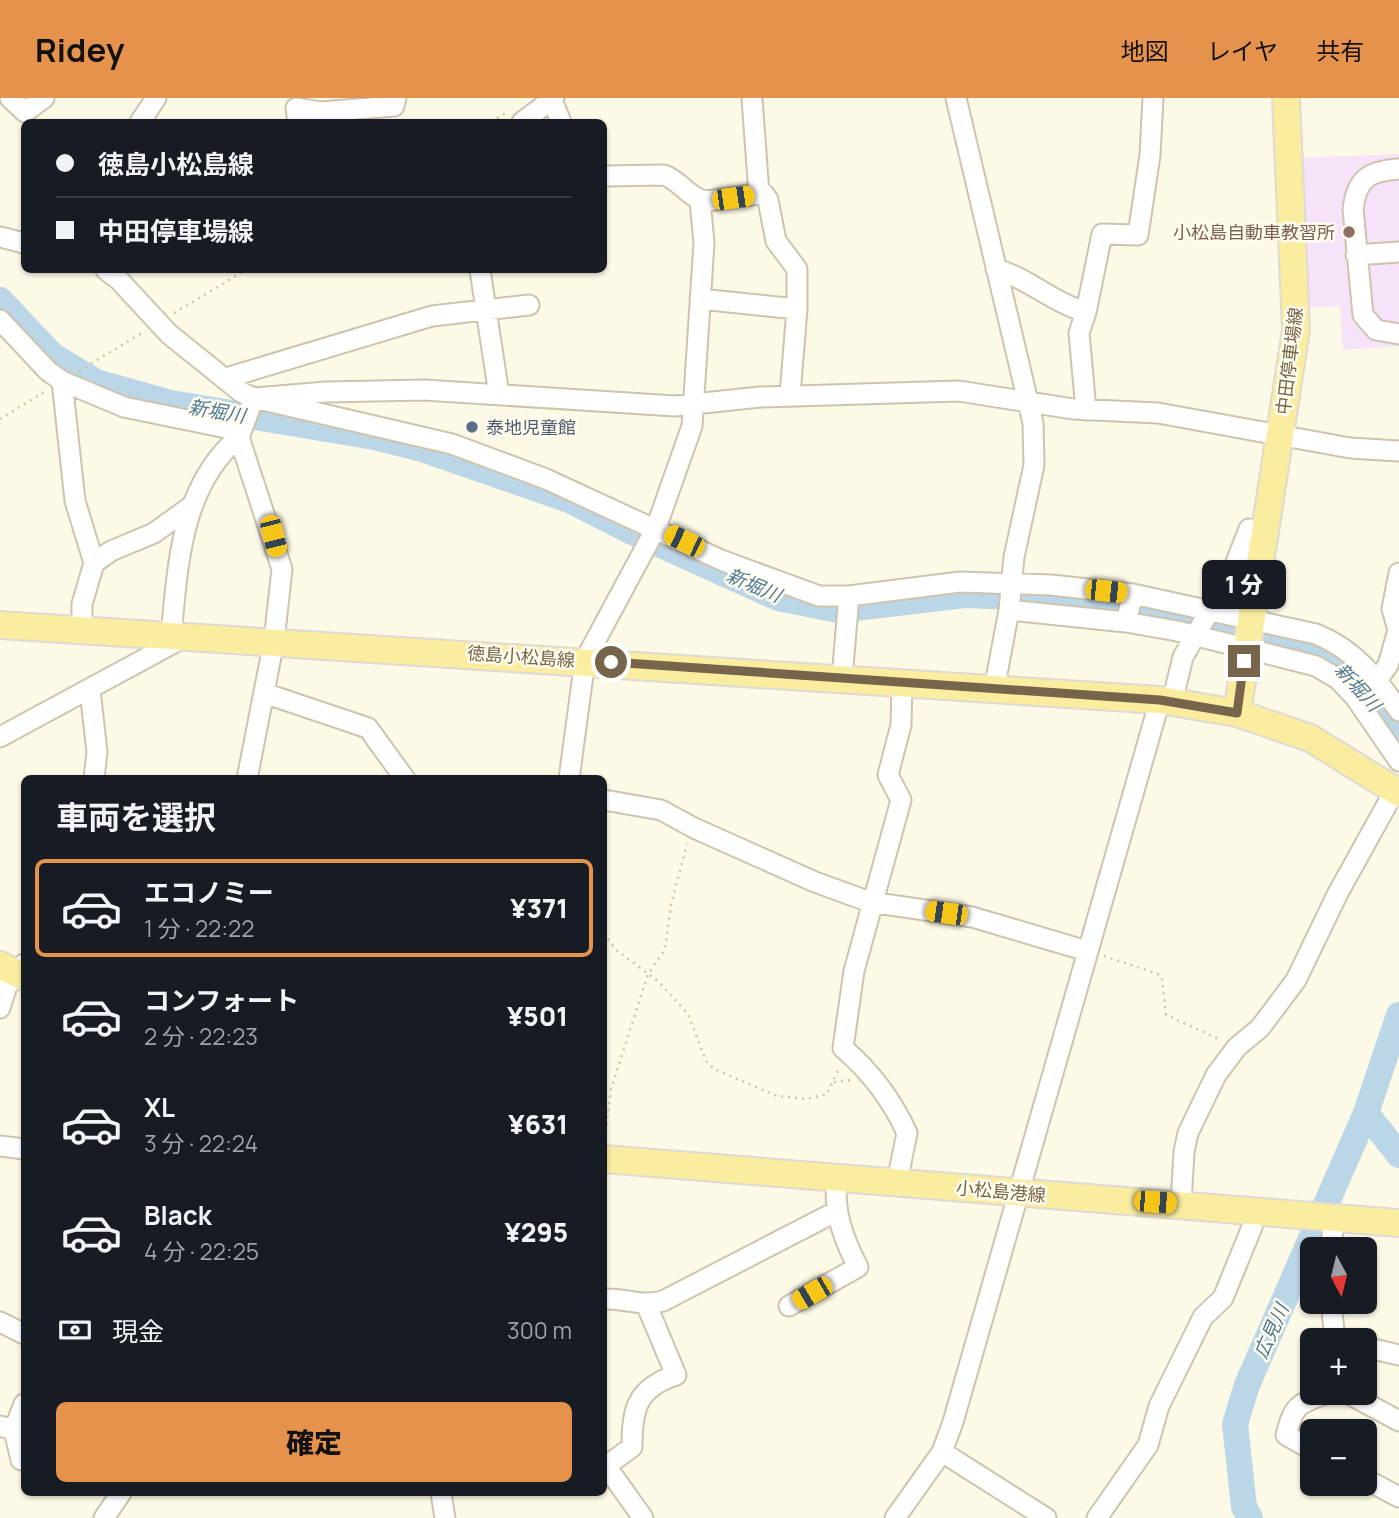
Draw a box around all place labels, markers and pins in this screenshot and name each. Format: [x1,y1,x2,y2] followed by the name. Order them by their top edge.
[1173,220,1335,244] place label: 小松島自動車教習所
[1341,224,1357,240] marker: 小松島自動車教習所
[486,415,576,439] place label: 泰地児童館
[464,419,480,435] marker: 泰地児童館

